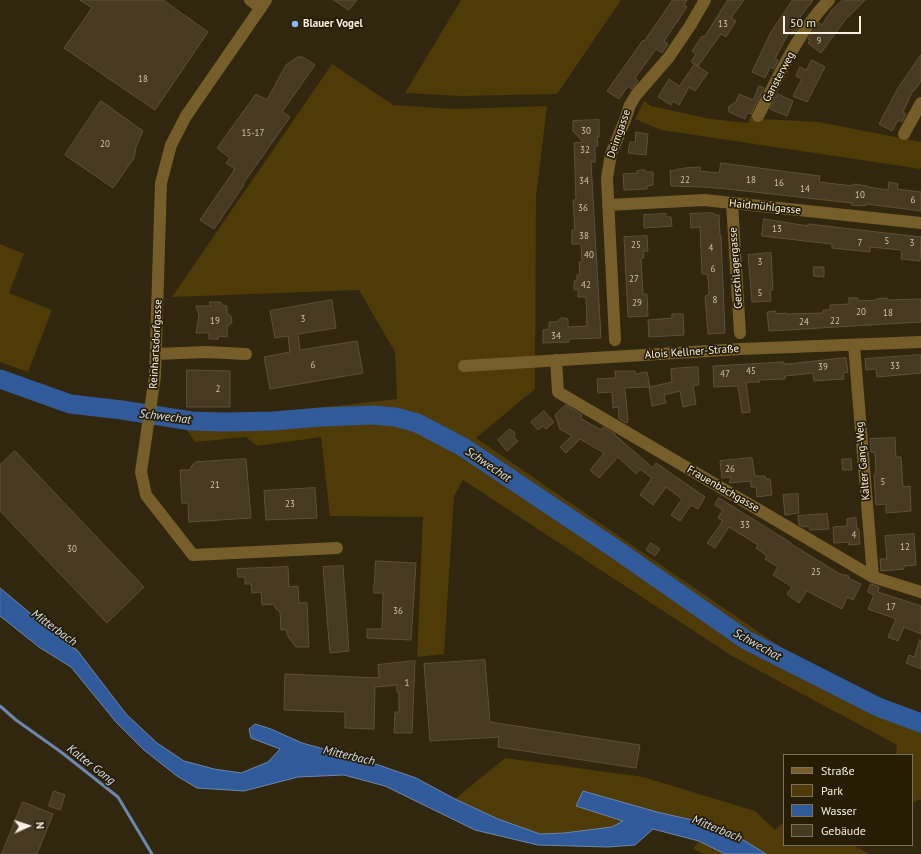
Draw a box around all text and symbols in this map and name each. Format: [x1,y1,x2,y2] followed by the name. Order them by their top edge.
[785,8,863,34] scale bar
[790,15,816,30] text: 50 m
[303,17,363,31] place label: Blauer Vogel
[290,19,300,29] marker: Blauer Vogel
[718,19,728,29] house number: 13
[817,36,821,46] house number: 9
[760,50,798,104] street label: Gansterweg
[138,74,148,84] house number: 18
[604,108,634,160] street label: Deimgasse
[581,126,591,136] house number: 30
[242,128,264,138] house number: 15-17
[100,139,110,149] house number: 20
[580,145,590,155] house number: 32
[680,175,690,185] house number: 22
[746,175,756,185] house number: 18
[579,176,589,186] house number: 34
[774,178,784,188] house number: 16
[800,184,810,194] house number: 14
[855,190,865,200] house number: 10
[911,195,915,205] house number: 6
[728,197,802,217] street label: Haidmühlgasse
[578,203,588,213] house number: 36
[772,224,782,234] house number: 13
[727,227,745,309] street label: Gerschlagergasse
[579,231,589,241] house number: 38
[885,236,889,246] house number: 5
[858,238,862,248] house number: 7
[910,238,914,248] house number: 3
[631,240,641,250] house number: 25
[709,243,713,253] house number: 4
[584,250,594,260] house number: 40
[758,257,762,267] house number: 3
[711,264,715,274] house number: 6
[629,274,639,284] house number: 27
[581,280,591,290] house number: 42
[758,288,762,298] house number: 5
[713,295,717,305] house number: 8
[632,298,642,308] house number: 29
[147,299,165,389] street label: Reinhartsdorfgasse
[856,307,866,317] house number: 20
[883,308,893,318] house number: 18
[301,314,305,324] house number: 3
[210,316,220,326] house number: 19
[830,316,840,326] house number: 22
[799,317,809,327] house number: 24
[551,331,561,341] house number: 34
[644,342,740,362] street label: Alois Kellner-Straße
[311,360,315,370] house number: 6
[890,361,900,371] house number: 33
[818,362,828,372] house number: 39
[746,366,756,376] house number: 45
[720,369,730,379] house number: 47
[216,384,220,394] house number: 2
[138,407,192,427] water label: Schwechat
[853,421,873,501] street label: Kalter Gang-Weg
[462,444,514,486] water label: Schwechat
[685,463,761,515] street label: Frauenbachgasse
[725,464,735,474] house number: 26
[881,477,885,487] house number: 5
[210,480,220,490] house number: 21
[285,499,295,509] house number: 23
[740,520,750,530] house number: 33
[852,530,856,540] house number: 4
[900,542,910,552] house number: 12
[67,544,77,554] house number: 30
[811,567,821,577] house number: 25
[886,602,896,612] house number: 17
[393,606,403,616] house number: 36
[28,607,80,649] water label: Mitterbach
[731,626,783,664] water label: Schwechat
[405,678,409,688] house number: 1
[64,742,118,788] water label: Kalter Gang
[322,743,376,769] water label: Mitterbach
[783,754,913,846] legend
[821,763,855,778] text: Straße
[821,783,843,798] text: Park
[821,803,857,818] text: Wasser
[8,806,48,846] north arrow
[690,812,744,846] water label: Mitterbach
[33,821,47,829] text: N
[821,823,866,838] text: Gebäude

